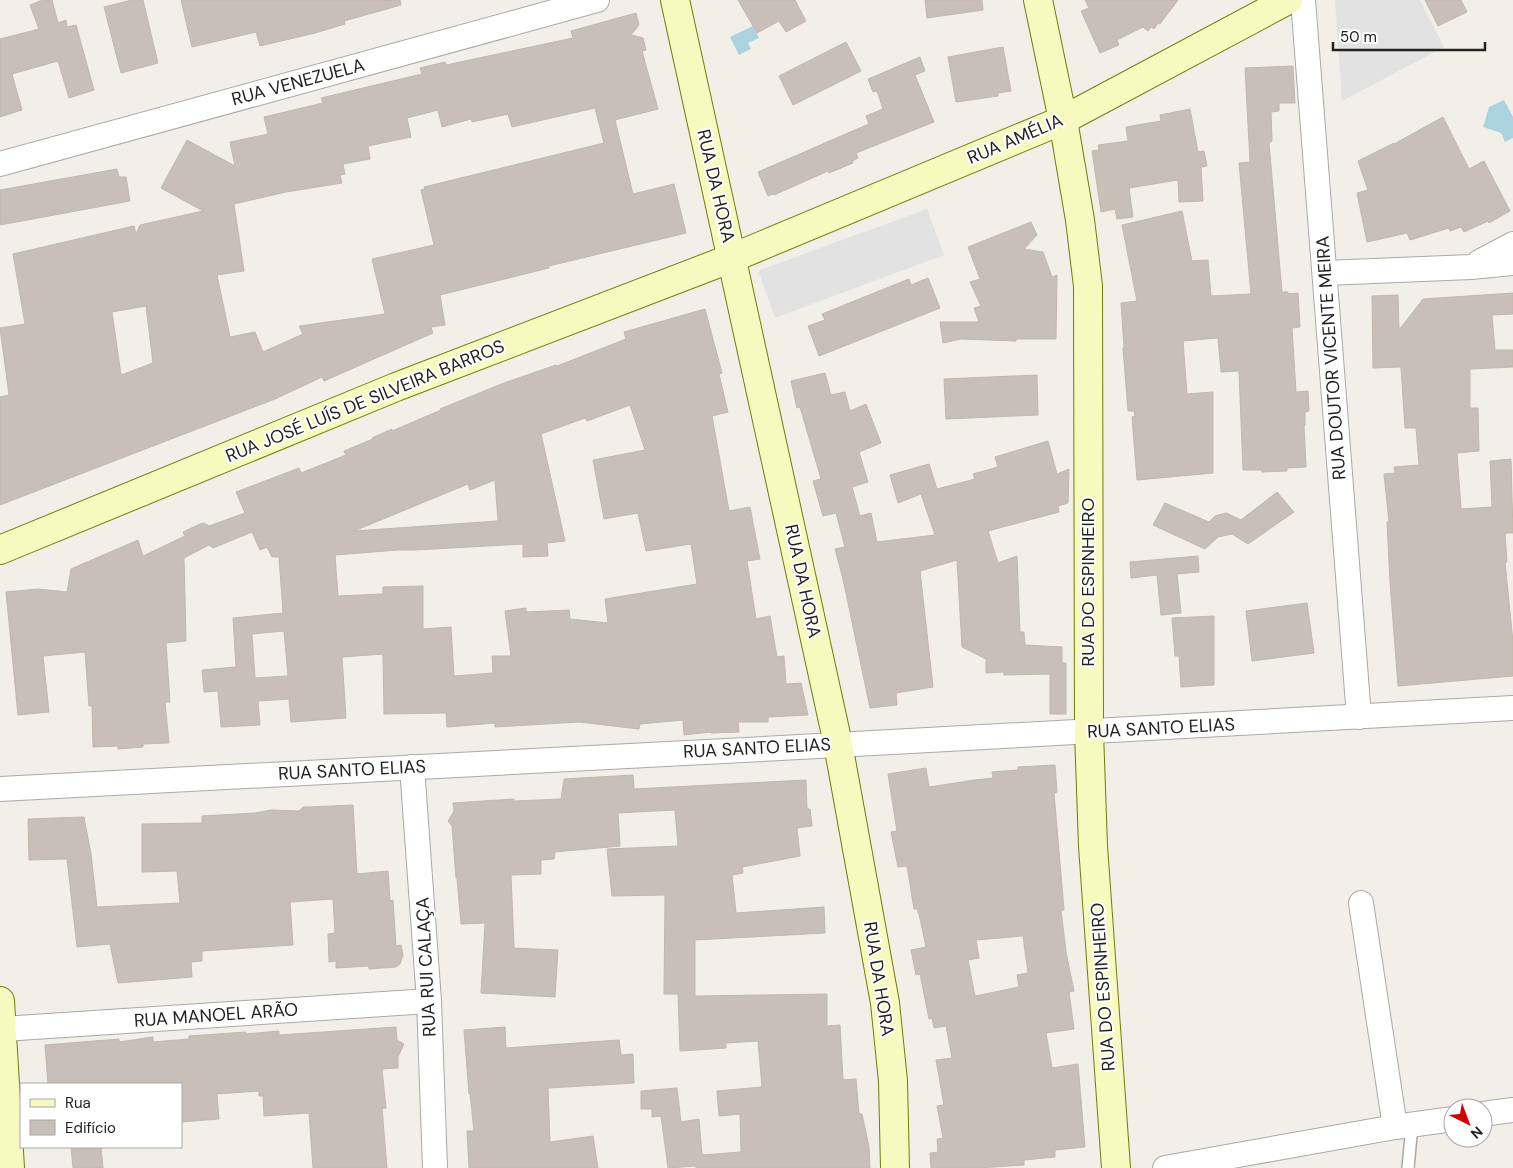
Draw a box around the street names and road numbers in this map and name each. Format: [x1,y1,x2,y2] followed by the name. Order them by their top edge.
[229,53,367,111] street label: RUA VENEZUELA
[964,108,1066,170] street label: RUA AMÉLIA
[691,127,741,245] street label: RUA DA HORA
[1310,235,1352,481] street label: RUA DOUTOR VICENTE MEIRA
[222,334,508,468] street label: RUA JOSÉ LUÍS DE SILVEIRA BARROS
[1076,498,1100,666] street label: RUA DO ESPINHEIRO
[779,522,827,640] street label: RUA DA HORA
[1086,712,1236,744] street label: RUA SANTO ELIAS
[682,732,832,764] street label: RUA SANTO ELIAS
[277,754,427,786] street label: RUA SANTO ELIAS
[410,896,442,1038] street label: RUA RUI CALAÇA
[1085,902,1121,1072] street label: RUA DO ESPINHEIRO
[858,920,900,1038] street label: RUA DA HORA
[133,997,299,1033] street label: RUA MANOEL ARÃO

